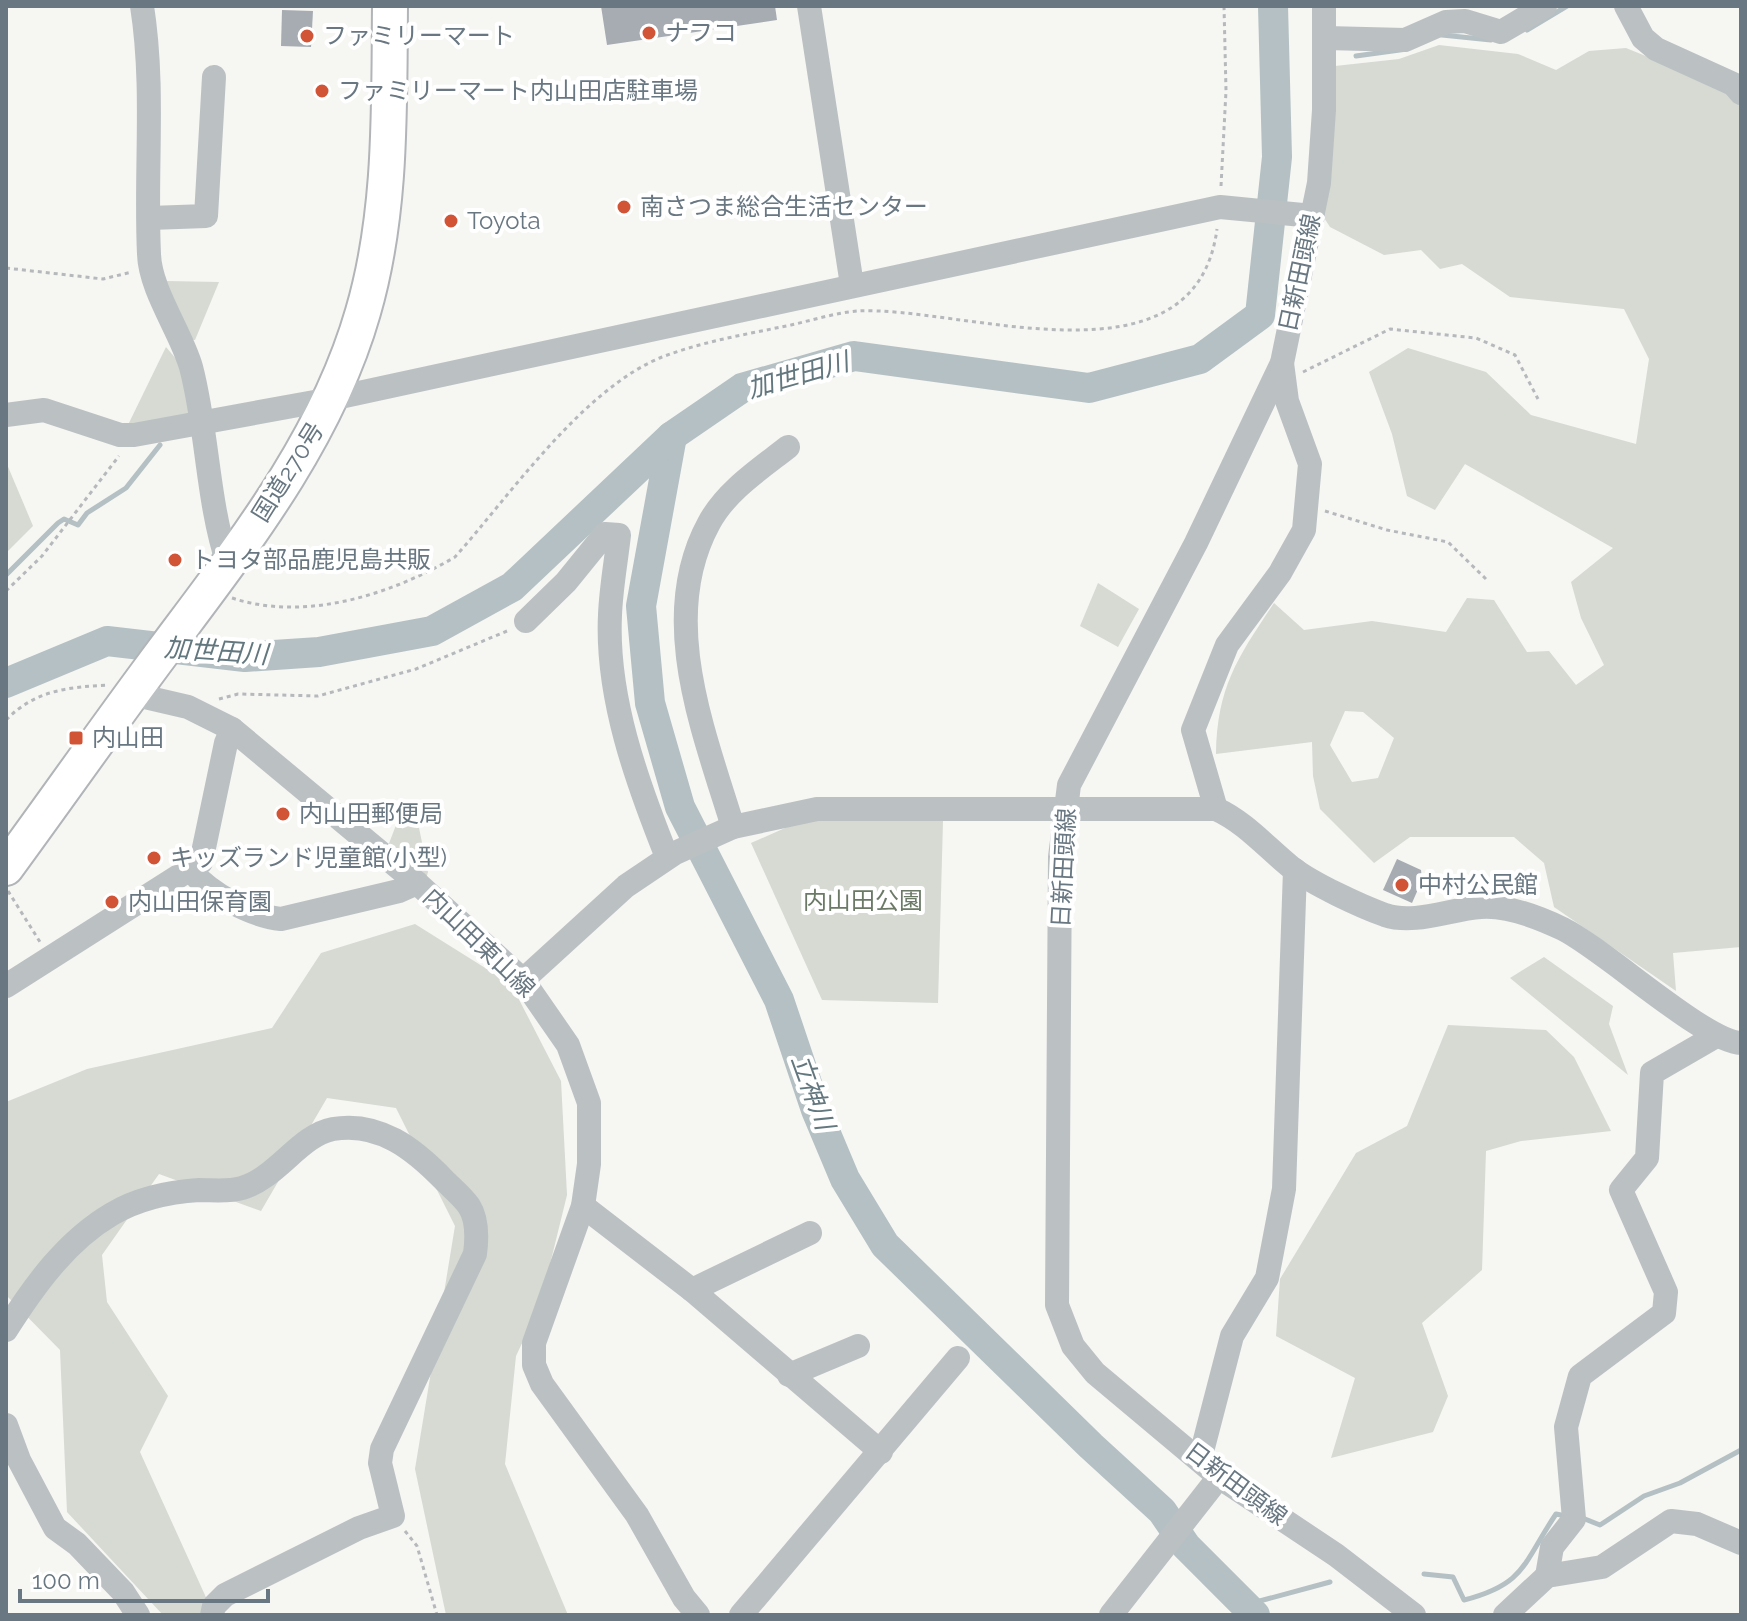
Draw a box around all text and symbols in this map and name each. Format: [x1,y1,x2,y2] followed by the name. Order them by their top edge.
[665,18,737,47] place label: ナフコ
[323,21,515,50] place label: ファミリーマート
[640,24,658,42] marker: ナフコ
[298,27,316,45] marker: ファミリーマート
[338,76,698,105] place label: ファミリーマート内山田店駐車場
[313,82,331,100] marker: ファミリーマート内山田店駐車場
[640,192,928,221] place label: 南さつま総合生活センター
[615,198,633,216] marker: 南さつま総合生活センター
[467,206,541,235] place label: Toyota
[1273,211,1326,335] street label: 日新田頭線
[442,212,460,230] marker: Toyota
[744,345,855,404] water label: 加世田川
[246,417,330,527] street label: 国道270号
[191,545,431,574] place label: トヨタ部品鹿児島共販
[166,551,184,569] marker: トヨタ部品鹿児島共販
[163,632,272,670] water label: 加世田川
[92,723,164,752] place label: 内山田
[67,729,85,747] marker: 内山田
[299,799,443,828] place label: 内山田郵便局
[274,805,292,823] marker: 内山田郵便局
[1046,807,1081,929] street label: 日新田頭線
[170,843,447,872] place label: キッズランド児童館(小型)
[145,849,163,867] marker: キッズランド児童館(小型)
[1418,870,1538,899] place label: 中村公民館
[1393,876,1411,894] marker: 中村公民館
[417,882,541,1003] street label: 内山田東山線
[803,886,923,915] park label: 内山田公園
[128,887,272,916] place label: 内山田保育園
[103,893,121,911] marker: 内山田保育園
[786,1050,841,1137] water label: 立神川
[1180,1436,1293,1531] street label: 日新田頭線
[20,1553,268,1603] scale bar
[32,1566,100,1595] text: 100 m

